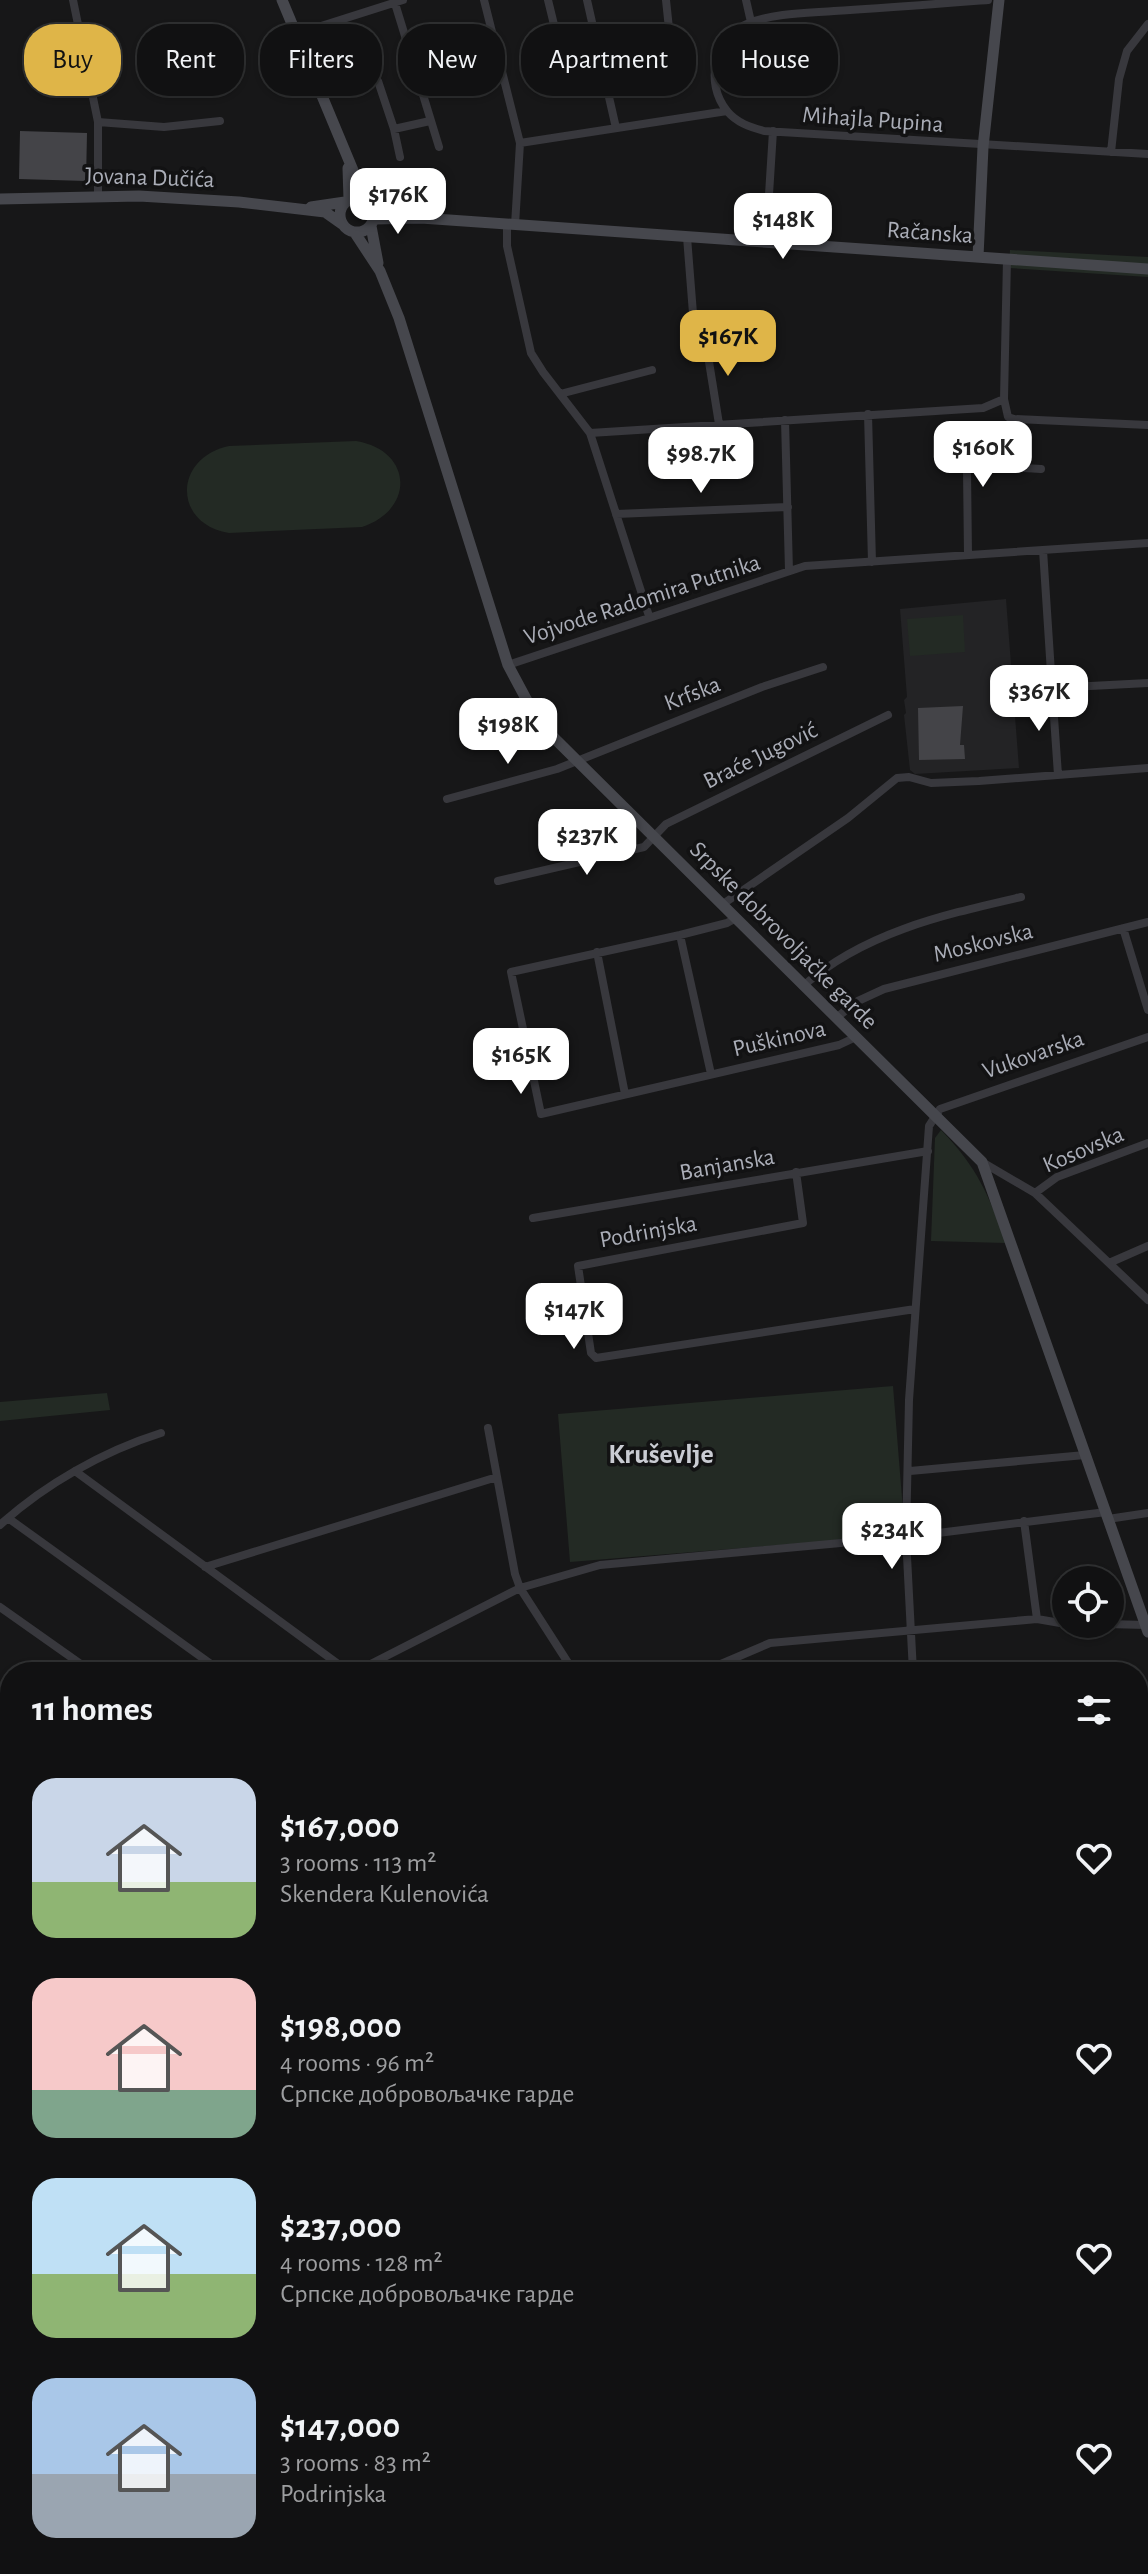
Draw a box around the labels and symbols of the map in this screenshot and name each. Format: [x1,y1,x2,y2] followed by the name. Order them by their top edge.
[801,103,944,137] street label: Mihajla Pupina
[85,164,215,192] street label: Jovana Dučića
[342,168,454,236] pin: $176K
[727,193,839,261] pin: $148K
[886,218,974,248] street label: Račanska
[672,310,784,378] pin: $167K
[927,421,1039,489] pin: $160K
[636,427,766,495] pin: $98.7K
[521,550,763,650] street label: Vojvode Radomira Putnika
[983,665,1095,733] pin: $367K
[661,672,724,716] street label: Krfska
[452,698,564,766] pin: $198K
[700,718,821,794] street label: Braće Jugović
[531,809,643,877] pin: $237K
[685,837,882,1034] street label: Srpske dobrovoljačke garde
[931,919,1035,967] street label: Moskovska
[730,1017,828,1061] street label: Puškinova
[980,1026,1087,1083] street label: Vukovarska
[465,1028,577,1096] pin: $165K
[1039,1122,1127,1178] street label: Kosovska
[678,1145,777,1185] street label: Banjanska
[598,1212,699,1252] street label: Podrinjska
[518,1283,630,1351] pin: $147K
[608,1441,714,1469] district label: Kruševlje
[836,1503,948,1571] pin: $234K

